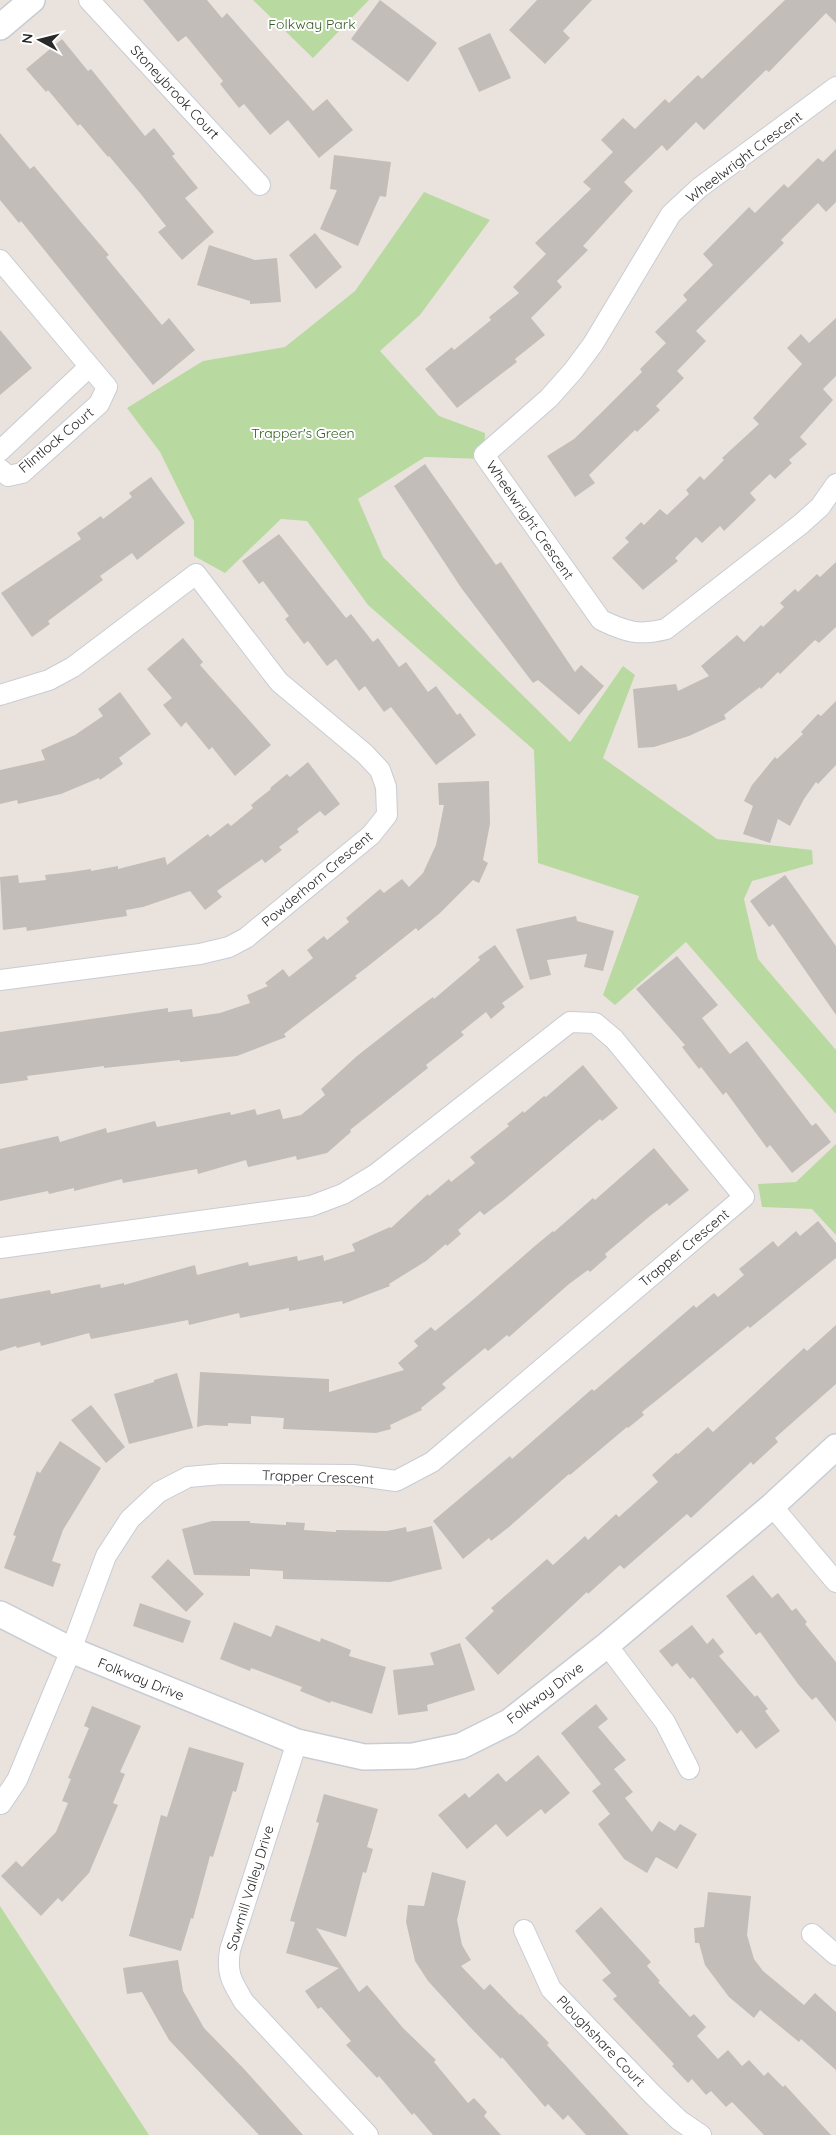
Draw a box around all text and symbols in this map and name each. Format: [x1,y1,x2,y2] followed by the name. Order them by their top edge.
[15,15,65,65] north arrow
[268,15,356,33] park label: Folkway Park
[18,32,37,45] text: N
[127,41,223,143] street label: Stoneybrook Court
[682,107,806,207] street label: Wheelwright Crescent
[15,403,98,477] street label: Flintlock Court
[251,424,355,442] park label: Trapper's Green
[482,457,578,583] street label: Wheelwright Crescent
[258,827,376,931] street label: Powderhorn Crescent
[635,1205,733,1291] street label: Trapper Crescent
[262,1466,375,1488] street label: Trapper Crescent
[95,1654,187,1705] street label: Folkway Drive
[503,1658,587,1728] street label: Folkway Drive
[222,1823,278,1953] street label: Sawmill Valley Drive
[553,1992,649,2091] street label: Ploughshare Court

